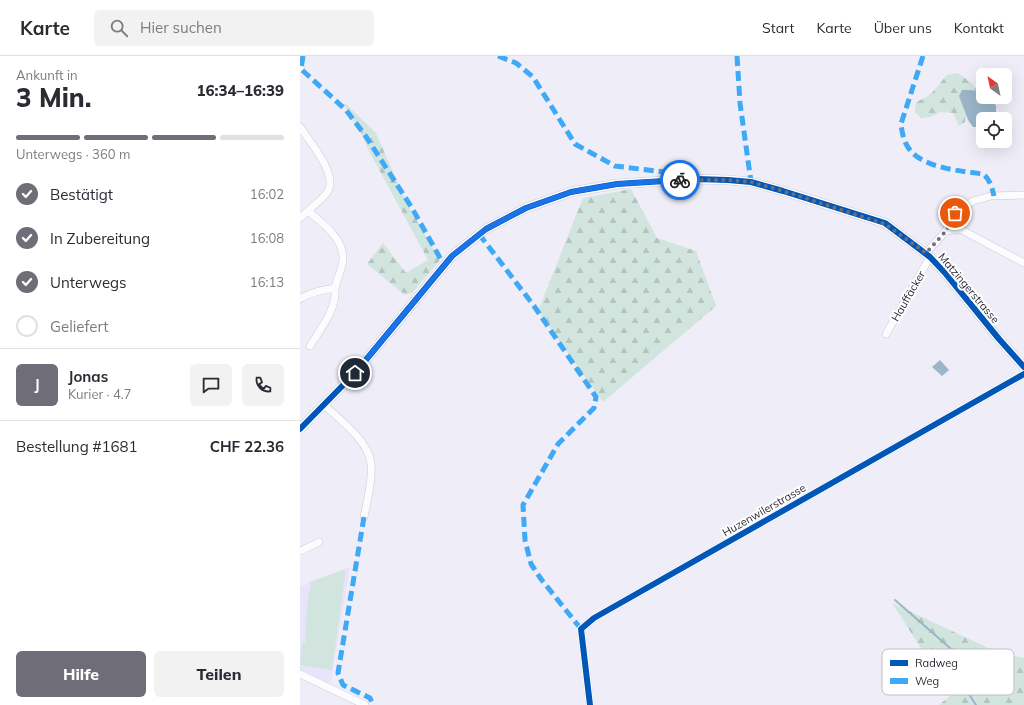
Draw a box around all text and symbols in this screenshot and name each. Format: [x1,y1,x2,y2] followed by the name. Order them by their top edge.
[94,10,374,46] search box
[20,16,70,40] text: Karte
[108,17,130,39] icon: search
[140,18,222,37] text: Hier suchen
[762,19,794,37] text: Start
[816,19,852,37] text: Karte
[874,19,932,37] text: Über uns
[954,19,1004,37] text: Kontakt
[16,67,78,83] text: Ankunft in
[976,68,1012,104] north arrow
[976,68,1012,148] map controls
[16,81,92,114] text: 3 Min.
[197,81,284,100] text: 16:34–16:39
[976,112,1012,148] button: locate
[16,146,130,162] text: Unterwegs · 360 m
[660,160,700,200] courier
[669,169,691,191] icon: bike
[16,183,38,205] icon: check
[50,185,113,204] text: Bestätigt
[250,186,284,202] text: 16:02
[938,196,972,230] pin
[944,202,966,224] icon: bag
[16,227,38,249] icon: check
[50,229,150,248] text: In Zubereitung
[250,230,284,246] text: 16:08
[935,250,1003,326] street label: Matzingerstrasse
[888,268,928,324] street label: Hauffäcker
[16,271,38,293] icon: check
[50,273,127,292] text: Unterwegs
[250,274,284,290] text: 16:13
[50,317,109,336] text: Geliefert
[338,356,372,390] pin
[344,362,366,384] icon: home
[190,364,232,406] button: chat
[242,364,284,406] button: phone
[68,367,108,386] text: Jonas
[34,375,40,394] text: J
[68,386,132,402] text: Kurier · 4.7
[16,437,138,456] text: Bestellung #1681
[210,437,284,456] text: CHF 22.36
[720,480,808,540] street label: Huzenwilerstrasse
[882,649,1014,695] legend
[16,651,146,697] button: Hilfe
[154,651,284,697] button: Teilen
[915,656,958,670] text: Radweg
[915,674,939,688] text: Weg

